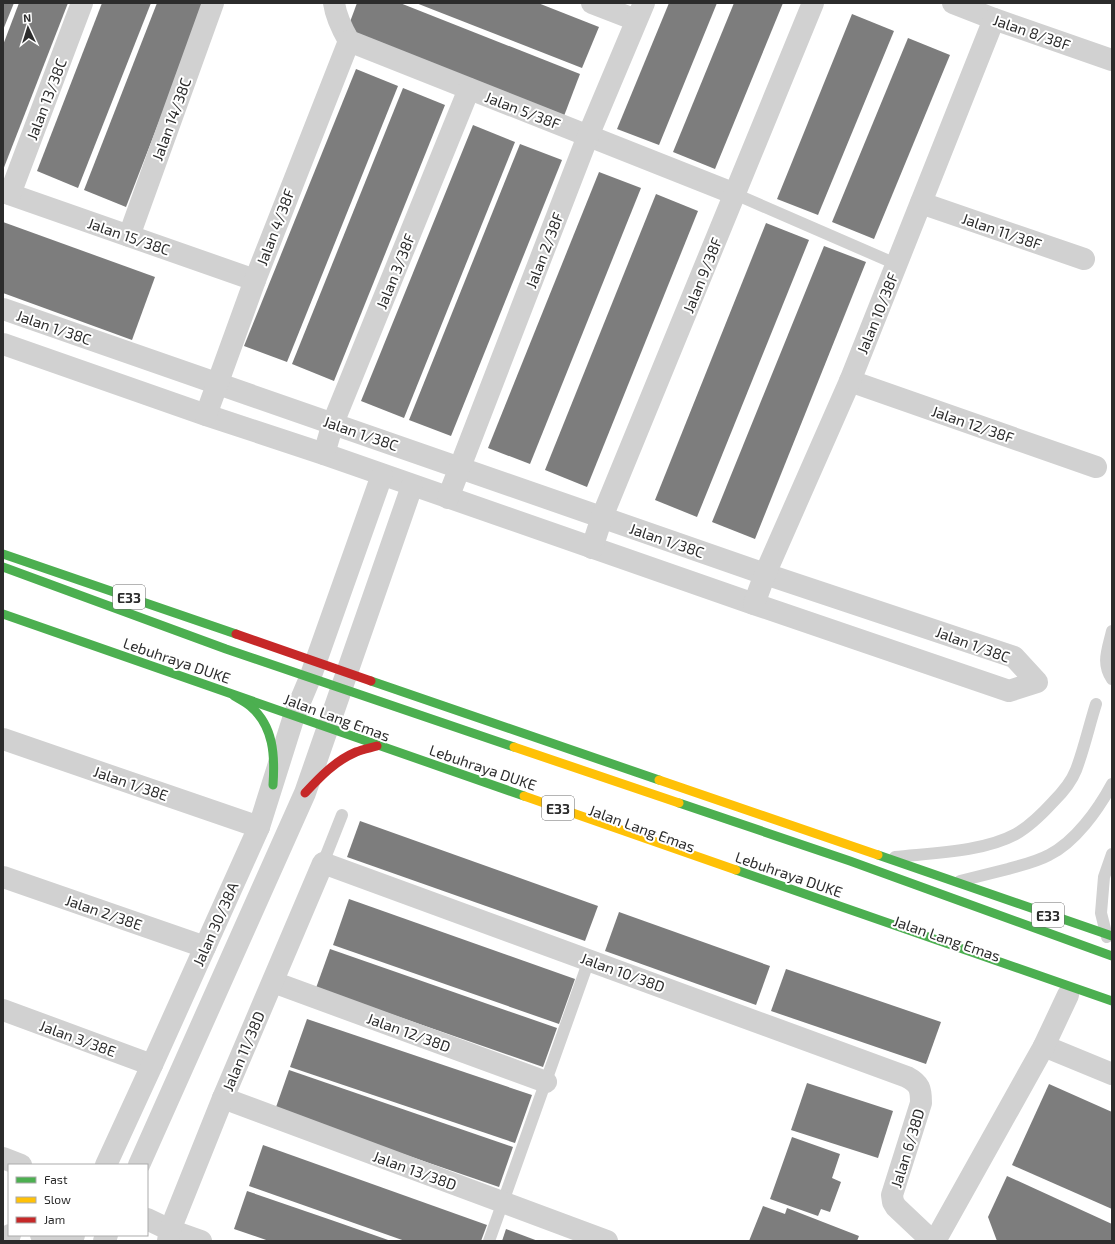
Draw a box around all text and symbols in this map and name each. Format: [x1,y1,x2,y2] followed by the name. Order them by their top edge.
[8,8,48,48] north arrow
[991,10,1073,54] street label: Jalan 8/38F
[23,11,32,24] text: N
[22,55,70,142] street label: Jalan 13/38C
[148,75,194,163] street label: Jalan 14/38C
[483,87,563,133] street label: Jalan 5/38F
[252,186,298,268] street label: Jalan 4/38F
[960,209,1044,253] street label: Jalan 11/38F
[521,210,567,290] street label: Jalan 2/38F
[85,214,173,259] street label: Jalan 15/38C
[372,231,418,311] street label: Jalan 3/38F
[679,235,725,315] street label: Jalan 9/38F
[852,270,902,356] street label: Jalan 10/38F
[14,306,94,348] street label: Jalan 1/38C
[930,402,1016,446] street label: Jalan 12/38F
[321,412,401,454] street label: Jalan 1/38C
[627,519,707,561] street label: Jalan 1/38C
[113,585,145,609] road number: E33
[933,622,1013,666] street label: Jalan 1/38C
[121,633,233,687] street label: Lebuhraya DUKE
[281,689,393,745] street label: Jalan Lang Emas
[427,740,539,794] street label: Lebuhraya DUKE
[91,762,171,804] street label: Jalan 1/38E
[542,796,574,820] road number: E33
[586,800,698,856] street label: Jalan Lang Emas
[733,847,845,901] street label: Lebuhraya DUKE
[188,879,242,969] street label: Jalan 30/38A
[63,890,145,934] street label: Jalan 2/38E
[1032,903,1064,927] road number: E33
[891,911,1003,965] street label: Jalan Lang Emas
[578,948,668,996] street label: Jalan 10/38D
[218,1008,268,1094] street label: Jalan 11/38D
[365,1009,453,1055] street label: Jalan 12/38D
[37,1016,119,1060] street label: Jalan 3/38E
[886,1106,928,1190] street label: Jalan 6/38D
[371,1147,459,1193] street label: Jalan 13/38D
[8,1164,148,1236] legend
[44,1172,68,1186] text: Fast
[44,1192,71,1206] text: Slow
[44,1212,65,1226] text: Jam

